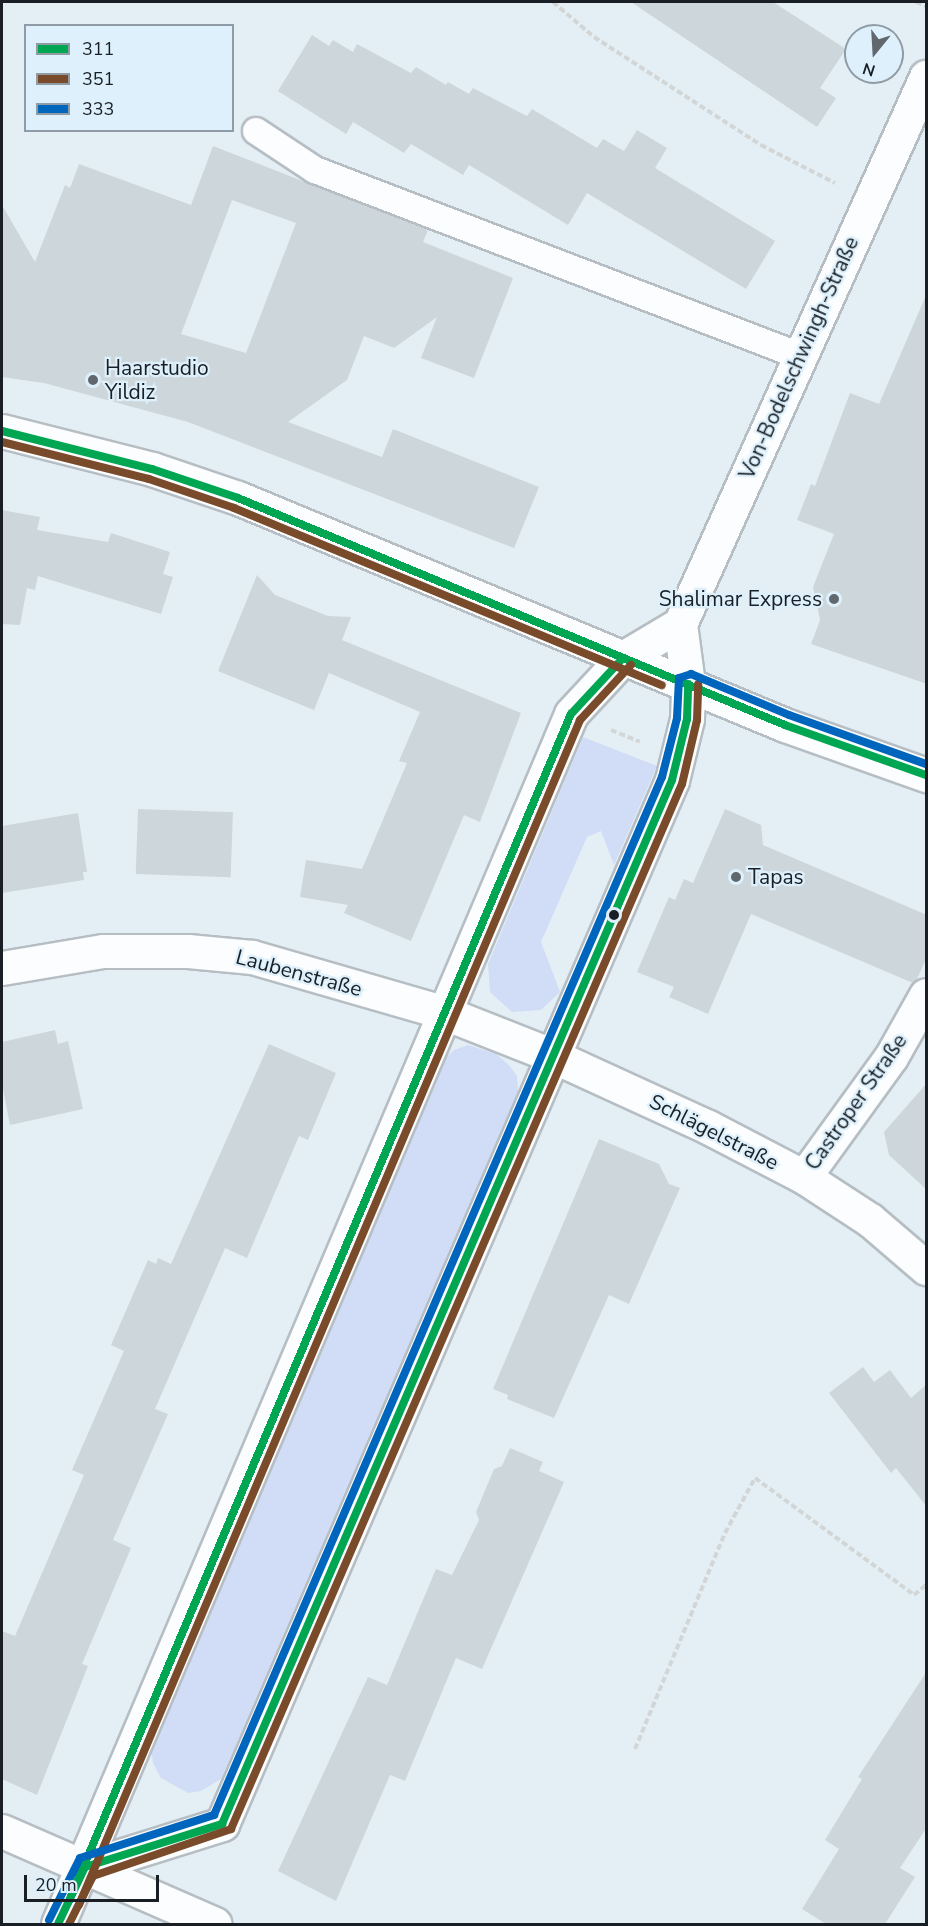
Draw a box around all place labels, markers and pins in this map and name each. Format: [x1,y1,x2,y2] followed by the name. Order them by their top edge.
[105,355,209,405] place label: Haarstudio Yildiz
[86,373,100,387] marker: Haarstudio Yildiz
[659,586,822,612] place label: Shalimar Express
[827,592,841,606] marker: Shalimar Express
[748,864,804,890] place label: Tapas
[729,870,743,884] marker: Tapas
[608,909,620,921] unlabelled marker

